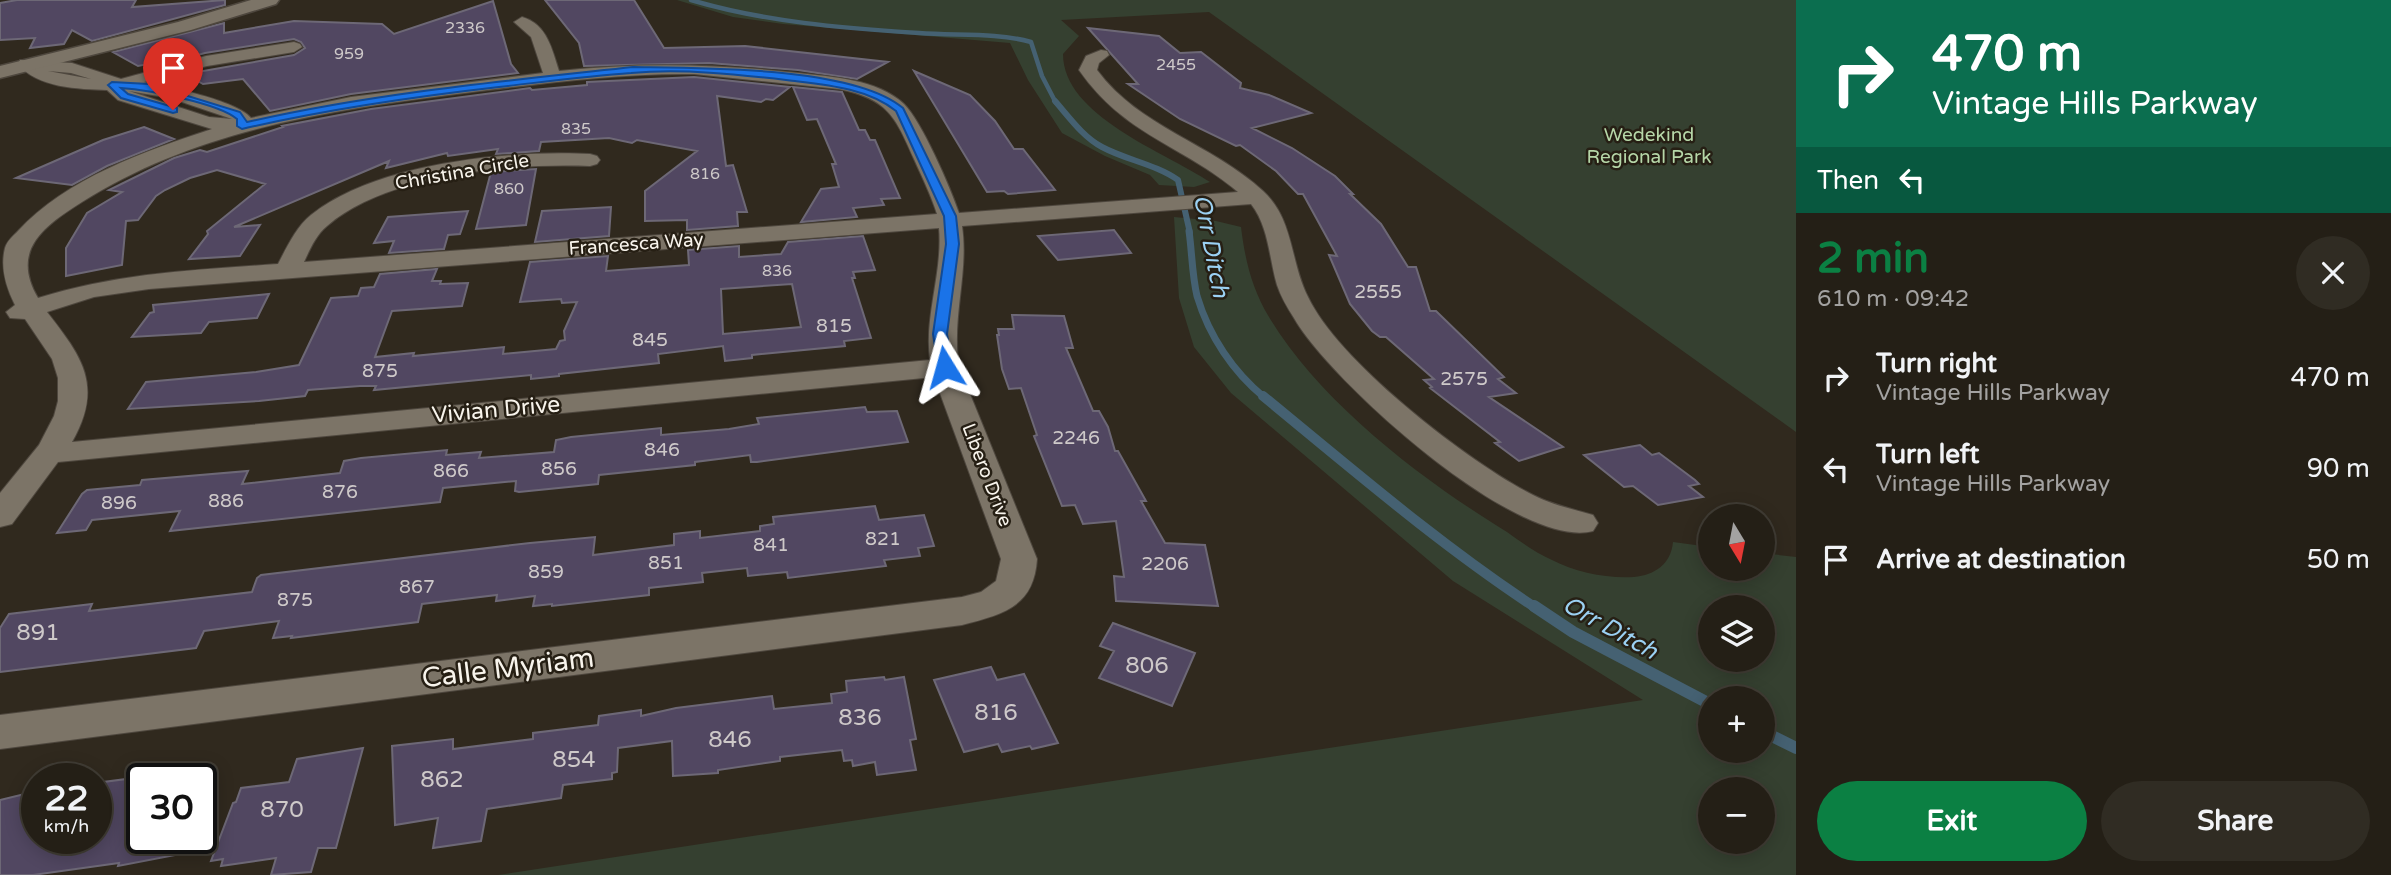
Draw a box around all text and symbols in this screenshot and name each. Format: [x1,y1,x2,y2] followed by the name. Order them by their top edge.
[445,18,485,38] house number: 2336
[1932,25,2082,84] text: 470 m
[1817,28,1908,119] icon: right
[143,38,203,110] pin
[334,44,364,64] house number: 959
[154,49,192,87] icon: arrive
[1156,55,1196,75] house number: 2455
[1932,85,2258,123] text: Vintage Hills Parkway
[561,119,591,139] house number: 835
[1586,124,1712,168] park label: Wedekind Regional Park
[393,149,531,195] street label: Christina Circle
[1893,161,1931,199] icon: left
[690,164,720,184] house number: 816
[1817,165,1879,196] text: Then
[494,179,524,199] house number: 860
[1187,192,1235,301] water label: Orr Ditch
[568,228,704,260] street label: Francesca Way
[1817,233,1929,284] text: 2 min
[2296,236,2370,310] button: close
[762,261,792,281] house number: 836
[1354,281,1402,303] house number: 2555
[1817,285,1969,313] text: 610 m · 09:42
[816,315,852,337] house number: 815
[632,329,668,351] house number: 845
[908,330,982,404] position arrow
[1876,348,1997,379] text: Turn right
[1817,359,1855,397] icon: right
[362,360,398,382] house number: 875
[2290,362,2370,393] text: 470 m
[1440,368,1488,390] house number: 2575
[1876,379,2110,407] text: Vintage Hills Parkway
[431,390,561,430] street label: Vivian Drive
[957,420,1017,530] street label: Libero Drive
[1052,427,1100,449] house number: 2246
[644,439,680,461] house number: 846
[1876,439,1979,470] text: Turn left
[1817,450,1855,488] icon: left
[2307,453,2370,484] text: 90 m
[541,458,577,480] house number: 856
[433,460,469,482] house number: 866
[1876,470,2110,498] text: Vintage Hills Parkway
[322,481,358,503] house number: 876
[208,490,244,512] house number: 886
[101,492,137,514] house number: 896
[1698,504,1774,581] north arrow
[1698,504,1775,854] map controls
[865,528,901,550] house number: 821
[753,534,789,556] house number: 841
[1817,541,1855,579] icon: arrive
[1876,544,2126,575] text: Arrive at destination
[2307,544,2370,575] text: 50 m
[648,552,684,574] house number: 851
[1141,553,1189,575] house number: 2206
[528,561,564,583] house number: 859
[399,576,435,598] house number: 867
[277,589,313,611] house number: 875
[1557,590,1664,667] water label: Orr Ditch
[1698,595,1775,672] button: layers
[16,619,60,647] house number: 891
[420,641,596,695] street label: Calle Myriam
[1125,652,1169,680] house number: 806
[1698,686,1775,763] button: +
[974,699,1018,727] house number: 816
[838,704,882,732] house number: 836
[708,726,752,754] house number: 846
[552,746,596,774] house number: 854
[126,763,217,854] speed limit sign: 30
[420,766,464,794] house number: 862
[1698,777,1775,854] button: −
[45,778,88,820] text: 22
[1817,781,2087,861] button: Exit
[2101,781,2370,861] button: Share
[260,796,304,824] house number: 870
[44,815,89,837] text: km/h

